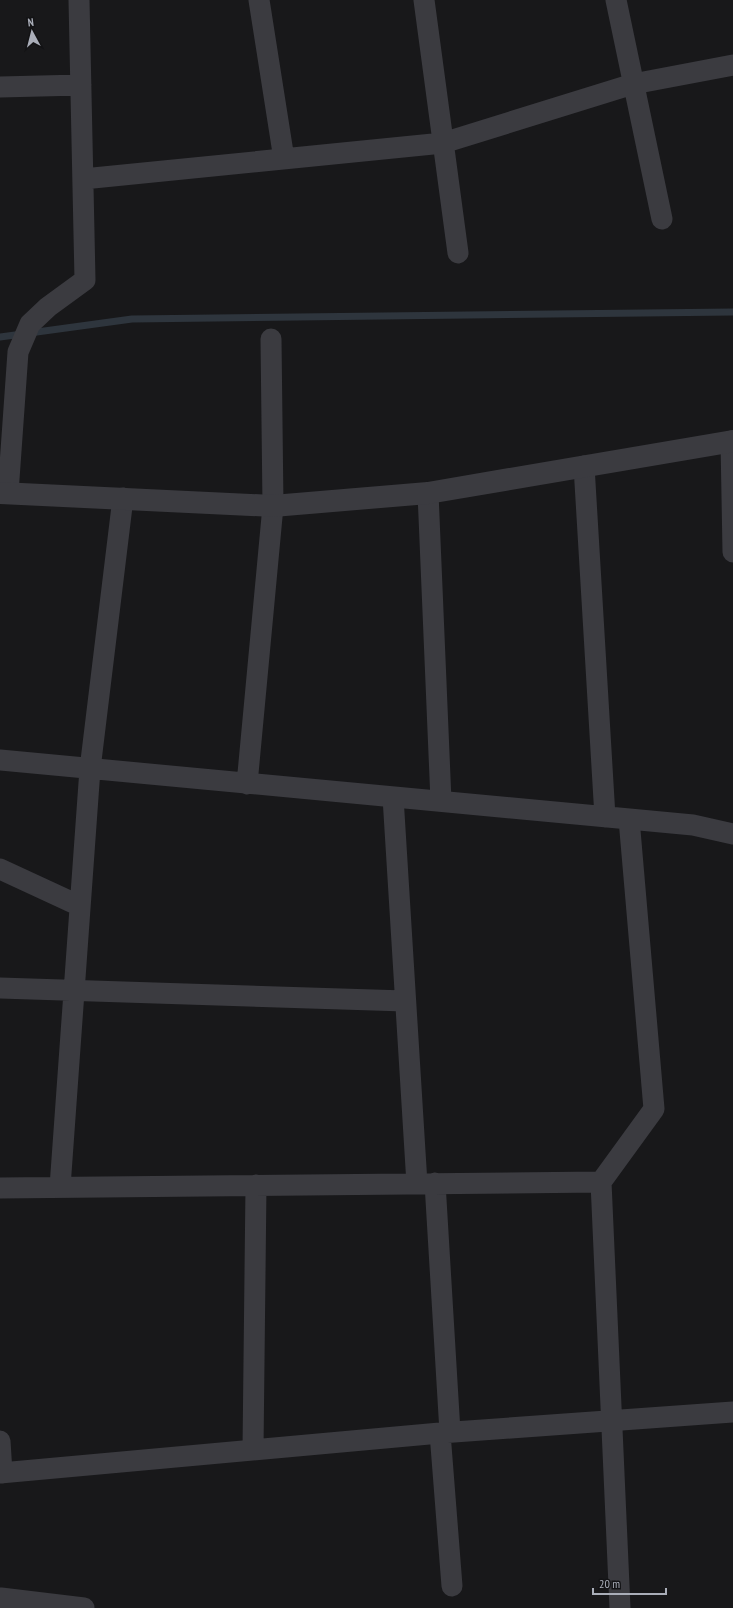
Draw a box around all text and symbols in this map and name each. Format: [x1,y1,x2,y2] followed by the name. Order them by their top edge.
[12,12,52,52] north arrow
[27,15,35,29] text: N
[593,1570,666,1596] scale bar
[599,1576,620,1591] text: 20 m

